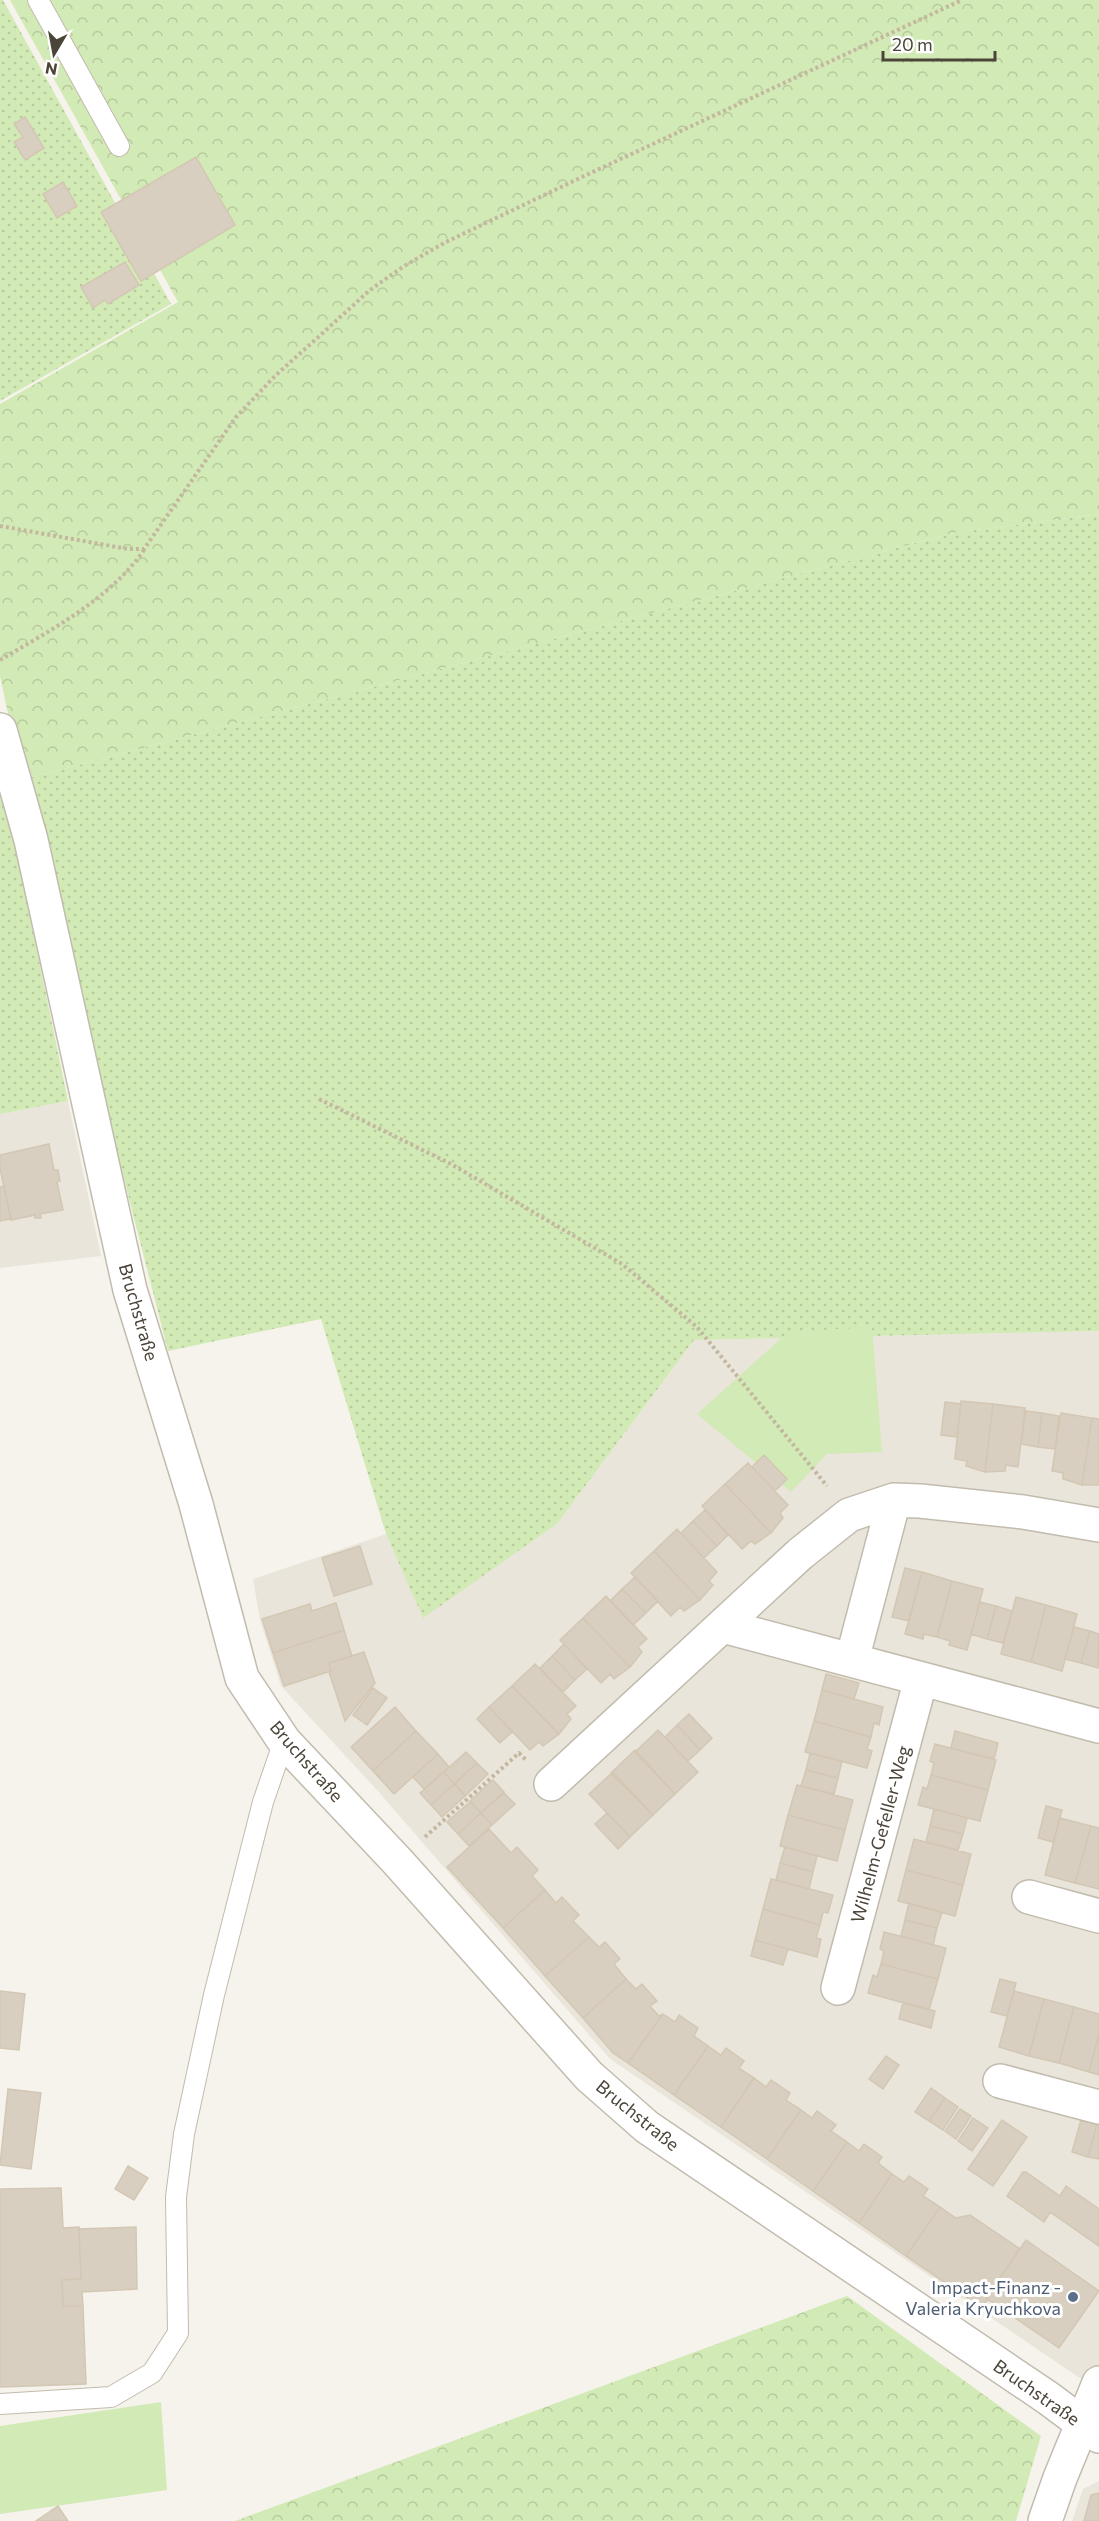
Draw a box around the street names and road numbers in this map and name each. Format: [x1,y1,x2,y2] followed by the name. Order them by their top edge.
[115,1261,163,1363] street label: Bruchstraße
[266,1716,348,1806] street label: Bruchstraße
[846,1743,914,1925] street label: Wilhelm-Gefeller-Weg
[592,2075,684,2155] street label: Bruchstraße
[990,2354,1084,2430] street label: Bruchstraße

